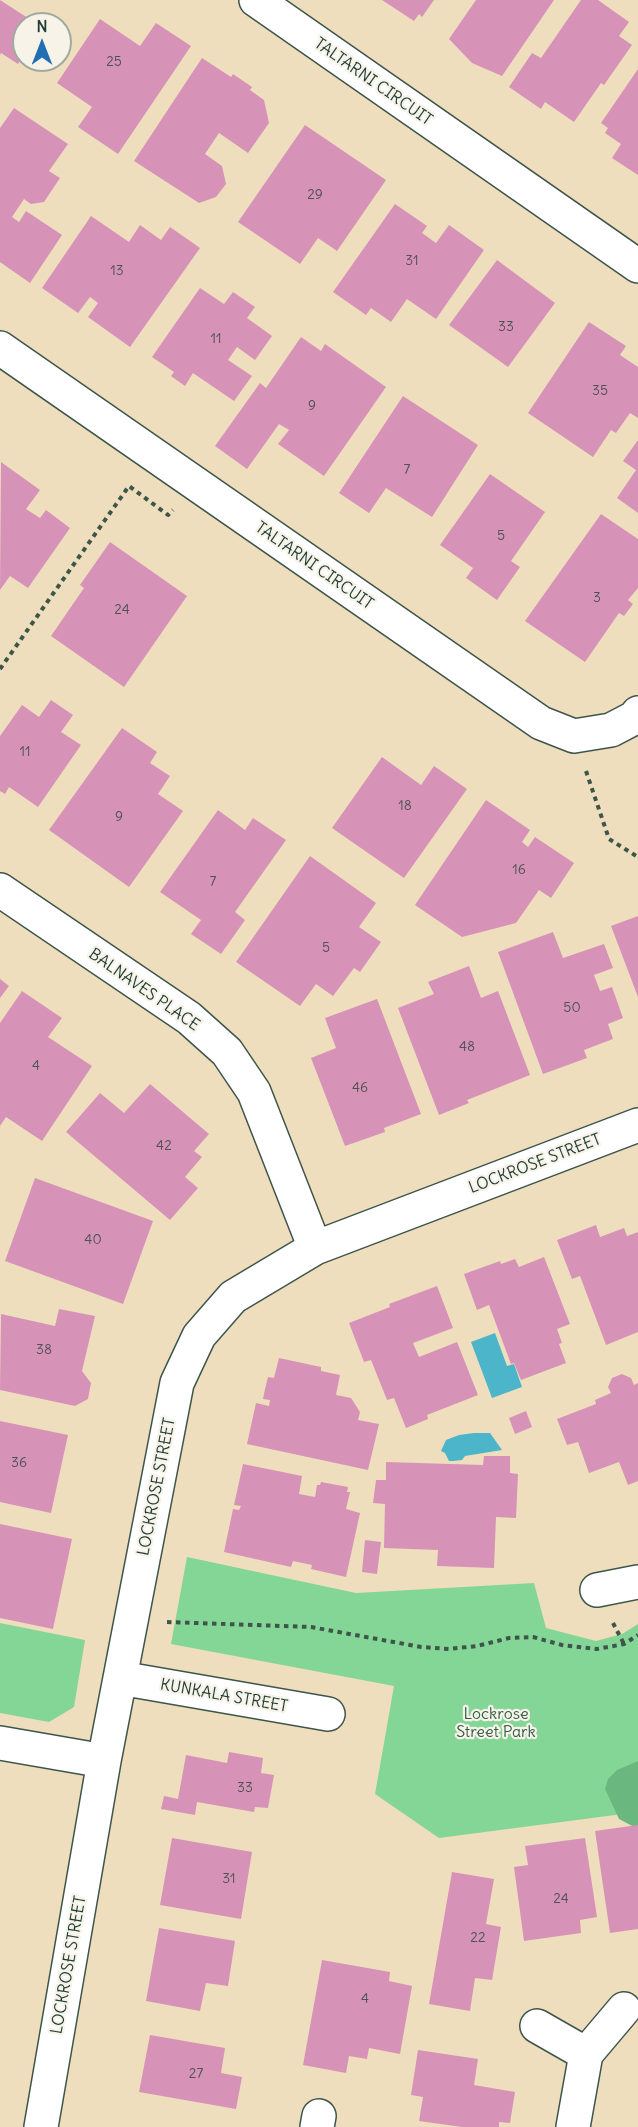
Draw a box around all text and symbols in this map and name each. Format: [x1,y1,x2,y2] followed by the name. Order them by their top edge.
[12,12,72,72] north arrow
[36,16,48,36] text: N
[310,34,436,130] street label: TALTARNI CIRCUIT
[106,54,122,70] house number: 25
[307,187,323,203] house number: 29
[405,253,419,269] house number: 31
[110,263,124,279] house number: 13
[498,319,514,335] house number: 33
[210,331,222,347] house number: 11
[592,383,608,399] house number: 35
[308,398,316,414] house number: 9
[404,462,410,478] house number: 7
[251,518,377,614] street label: TALTARNI CIRCUIT
[497,528,505,544] house number: 5
[593,590,601,606] house number: 3
[114,602,130,618] house number: 24
[19,744,31,760] house number: 11
[398,798,412,814] house number: 18
[115,809,123,825] house number: 9
[512,862,526,878] house number: 16
[210,874,216,890] house number: 7
[322,940,330,956] house number: 5
[85,945,203,1035] street label: BALNAVES PLACE
[563,1000,581,1016] house number: 50
[459,1039,475,1055] house number: 48
[32,1058,40,1074] house number: 4
[352,1080,368,1096] house number: 46
[466,1130,604,1198] street label: LOCKROSE STREET
[156,1138,172,1154] house number: 42
[84,1232,102,1248] house number: 40
[36,1342,52,1358] house number: 38
[134,1416,180,1558] street label: LOCKROSE STREET
[11,1455,27,1471] house number: 36
[159,1675,289,1717] street label: KUNKALA STREET
[456,1704,536,1742] park label: Lockrose Street Park
[237,1780,253,1796] house number: 33
[222,1871,236,1887] house number: 31
[553,1891,569,1907] house number: 24
[47,1894,91,2036] street label: LOCKROSE STREET
[470,1930,486,1946] house number: 22
[361,1991,369,2007] house number: 4
[189,2066,203,2082] house number: 27

